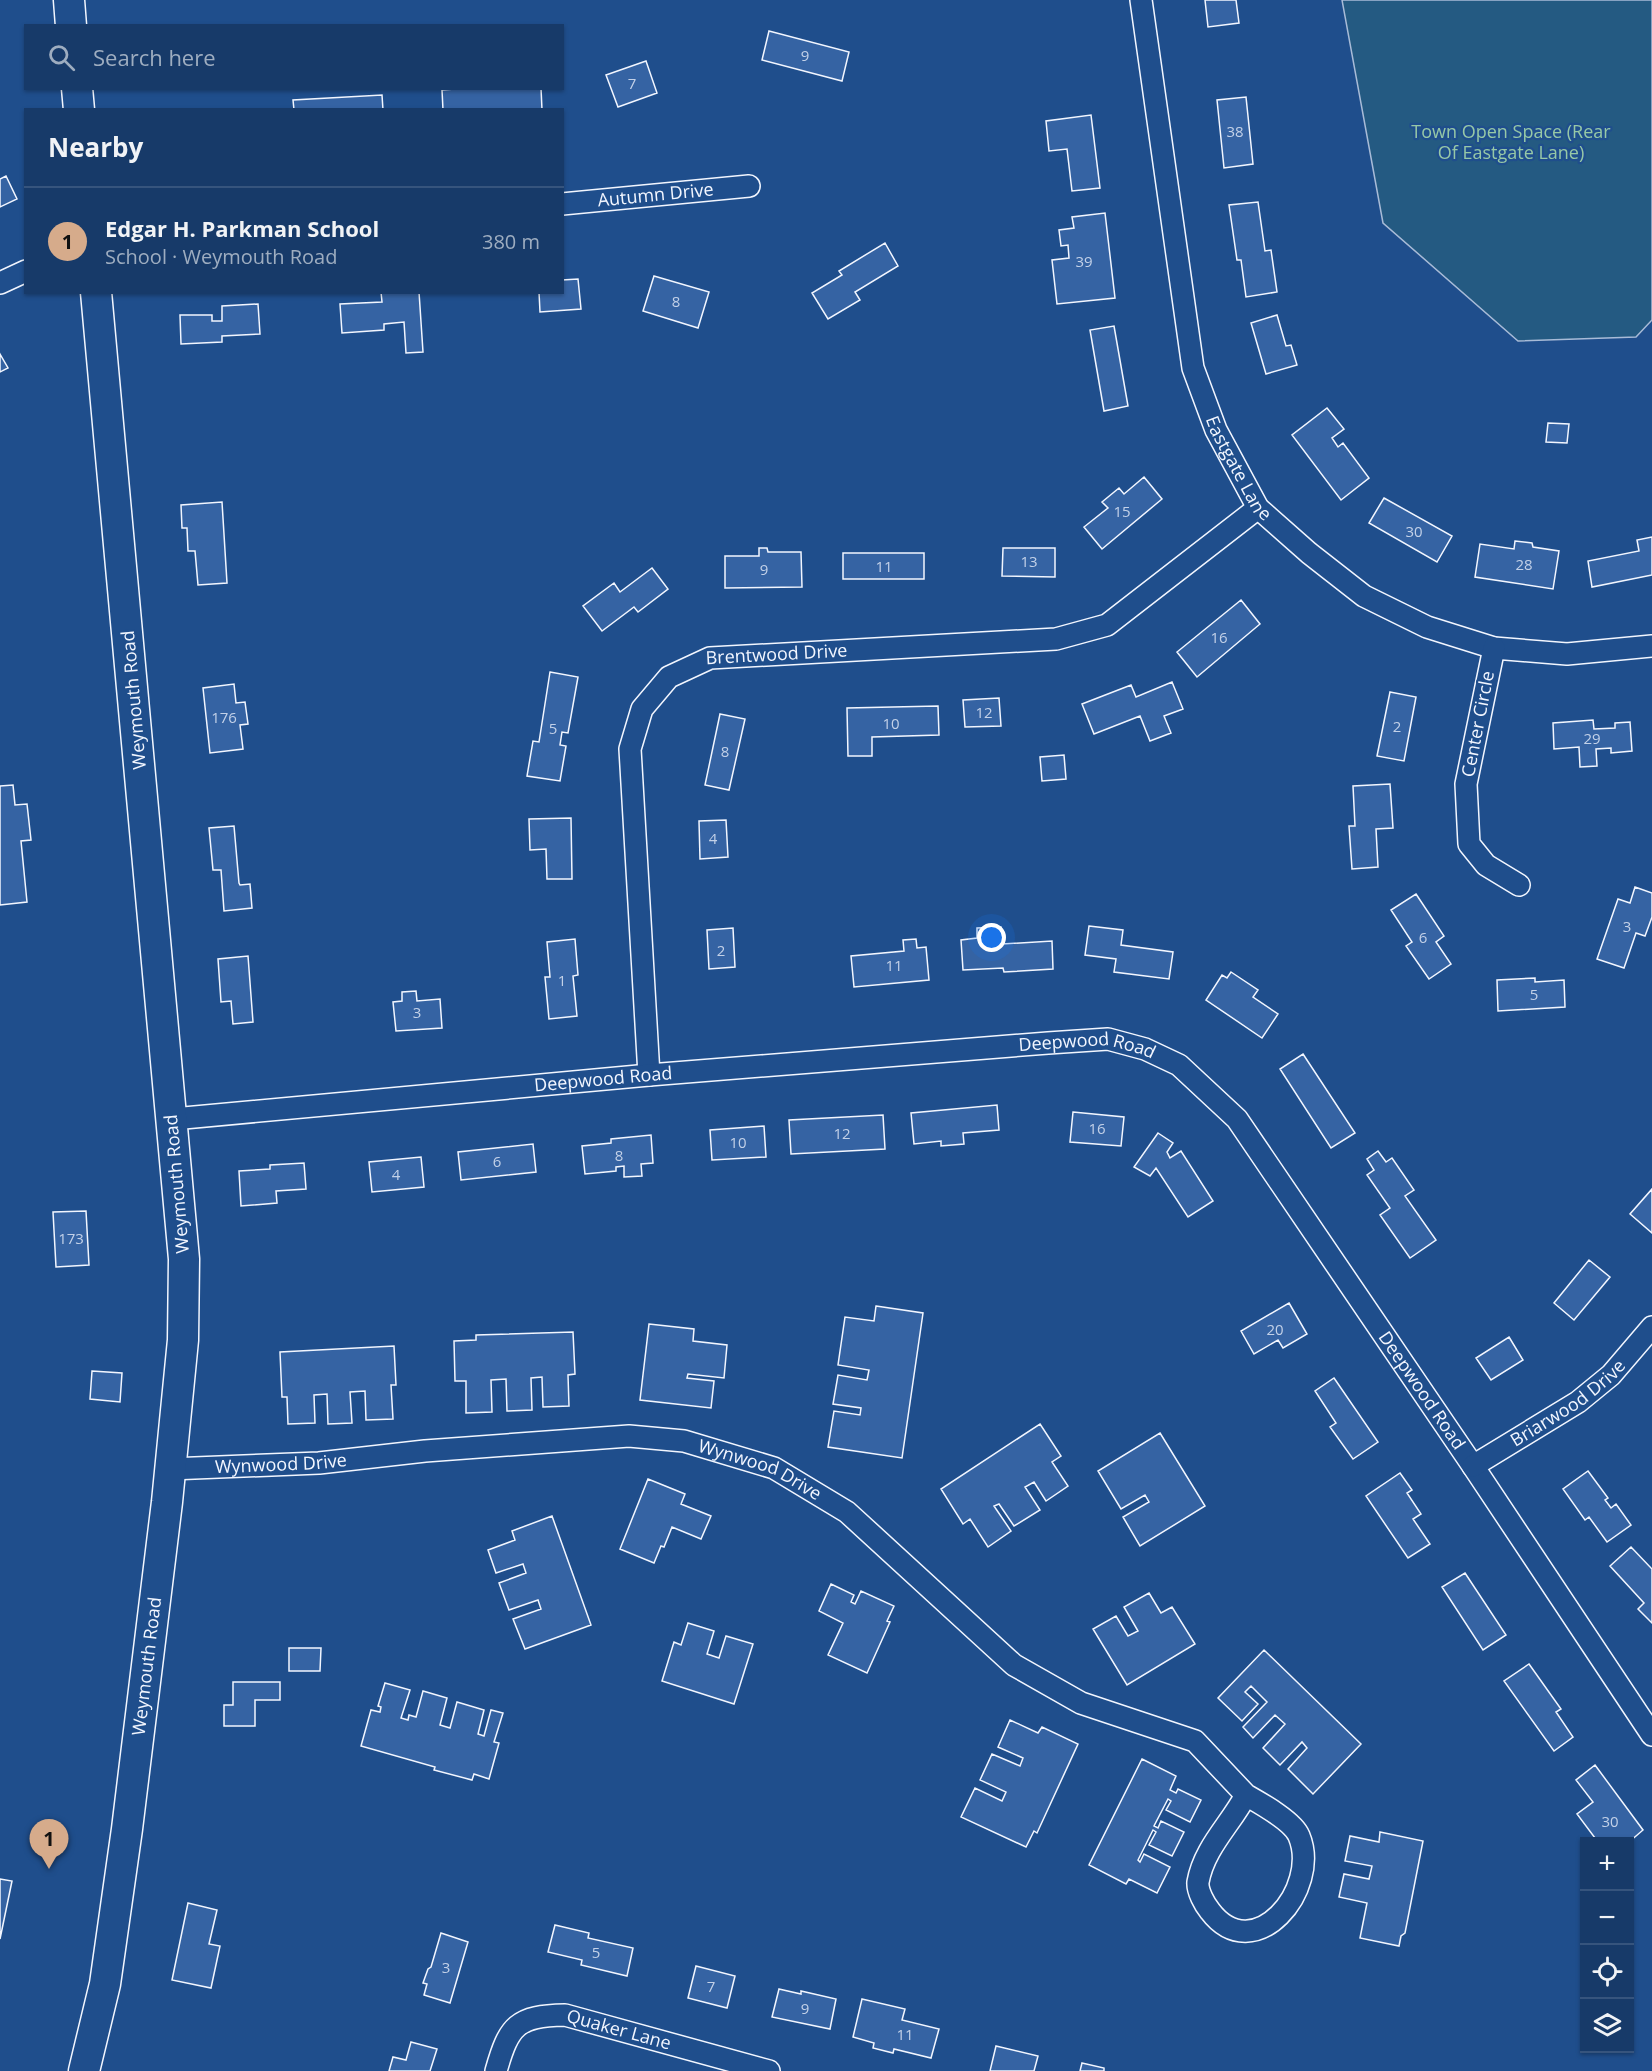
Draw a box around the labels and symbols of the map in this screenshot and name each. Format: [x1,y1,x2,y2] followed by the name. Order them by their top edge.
[801,45,809,65] house number: 9
[628,73,636,93] house number: 7
[1411,119,1611,164] park label: Town Open Space (Rear Of Eastgate Lane)
[1226,121,1244,141] house number: 38
[596,176,715,212] street label: Autumn Drive
[1075,251,1093,271] house number: 39
[672,291,680,311] house number: 8
[1201,412,1277,525] street label: Eastgate Lane
[1113,501,1131,521] house number: 15
[1405,521,1423,541] house number: 30
[1020,551,1038,571] house number: 13
[1515,554,1533,574] house number: 28
[875,556,893,576] house number: 11
[760,559,768,579] house number: 9
[1210,627,1228,647] house number: 16
[115,630,151,771] street label: Weymouth Road
[705,637,848,669] street label: Brentwood Drive
[1455,669,1499,779] street label: Center Circle
[975,702,993,722] house number: 12
[211,707,237,727] house number: 176
[882,713,900,733] house number: 10
[1393,716,1401,736] house number: 2
[549,718,557,738] house number: 5
[1583,728,1601,748] house number: 29
[721,741,729,761] house number: 8
[709,828,718,848] house number: 4
[1623,916,1631,936] house number: 3
[977,923,1006,952] your location
[1419,927,1427,947] house number: 6
[717,940,725,960] house number: 2
[885,955,903,975] house number: 11
[558,970,566,990] house number: 1
[1530,984,1538,1004] house number: 5
[413,1002,421,1022] house number: 3
[1017,1026,1160,1063] street label: Deepwood Road
[533,1060,673,1097] street label: Deepwood Road
[158,1114,194,1255] street label: Weymouth Road
[1088,1118,1106,1138] house number: 16
[833,1123,851,1143] house number: 12
[729,1132,747,1152] house number: 10
[615,1145,623,1165] house number: 8
[493,1151,501,1171] house number: 6
[392,1164,401,1184] house number: 4
[58,1228,84,1248] house number: 173
[1266,1319,1284,1339] house number: 20
[1374,1326,1471,1454] street label: Deepwood Road
[1505,1354,1630,1452] street label: Briarwood Drive
[696,1433,827,1505] street label: Wynwood Drive
[214,1447,348,1478] street label: Wynwood Drive
[126,1595,166,1737] street label: Weymouth Road
[1601,1811,1619,1831] house number: 30
[29,1820,68,1869] pin: 1
[592,1942,600,1962] house number: 5
[442,1957,450,1977] house number: 3
[707,1976,715,1996] house number: 7
[801,1998,809,2018] house number: 9
[564,2003,674,2055] street label: Quaker Lane
[896,2024,914,2044] house number: 11

